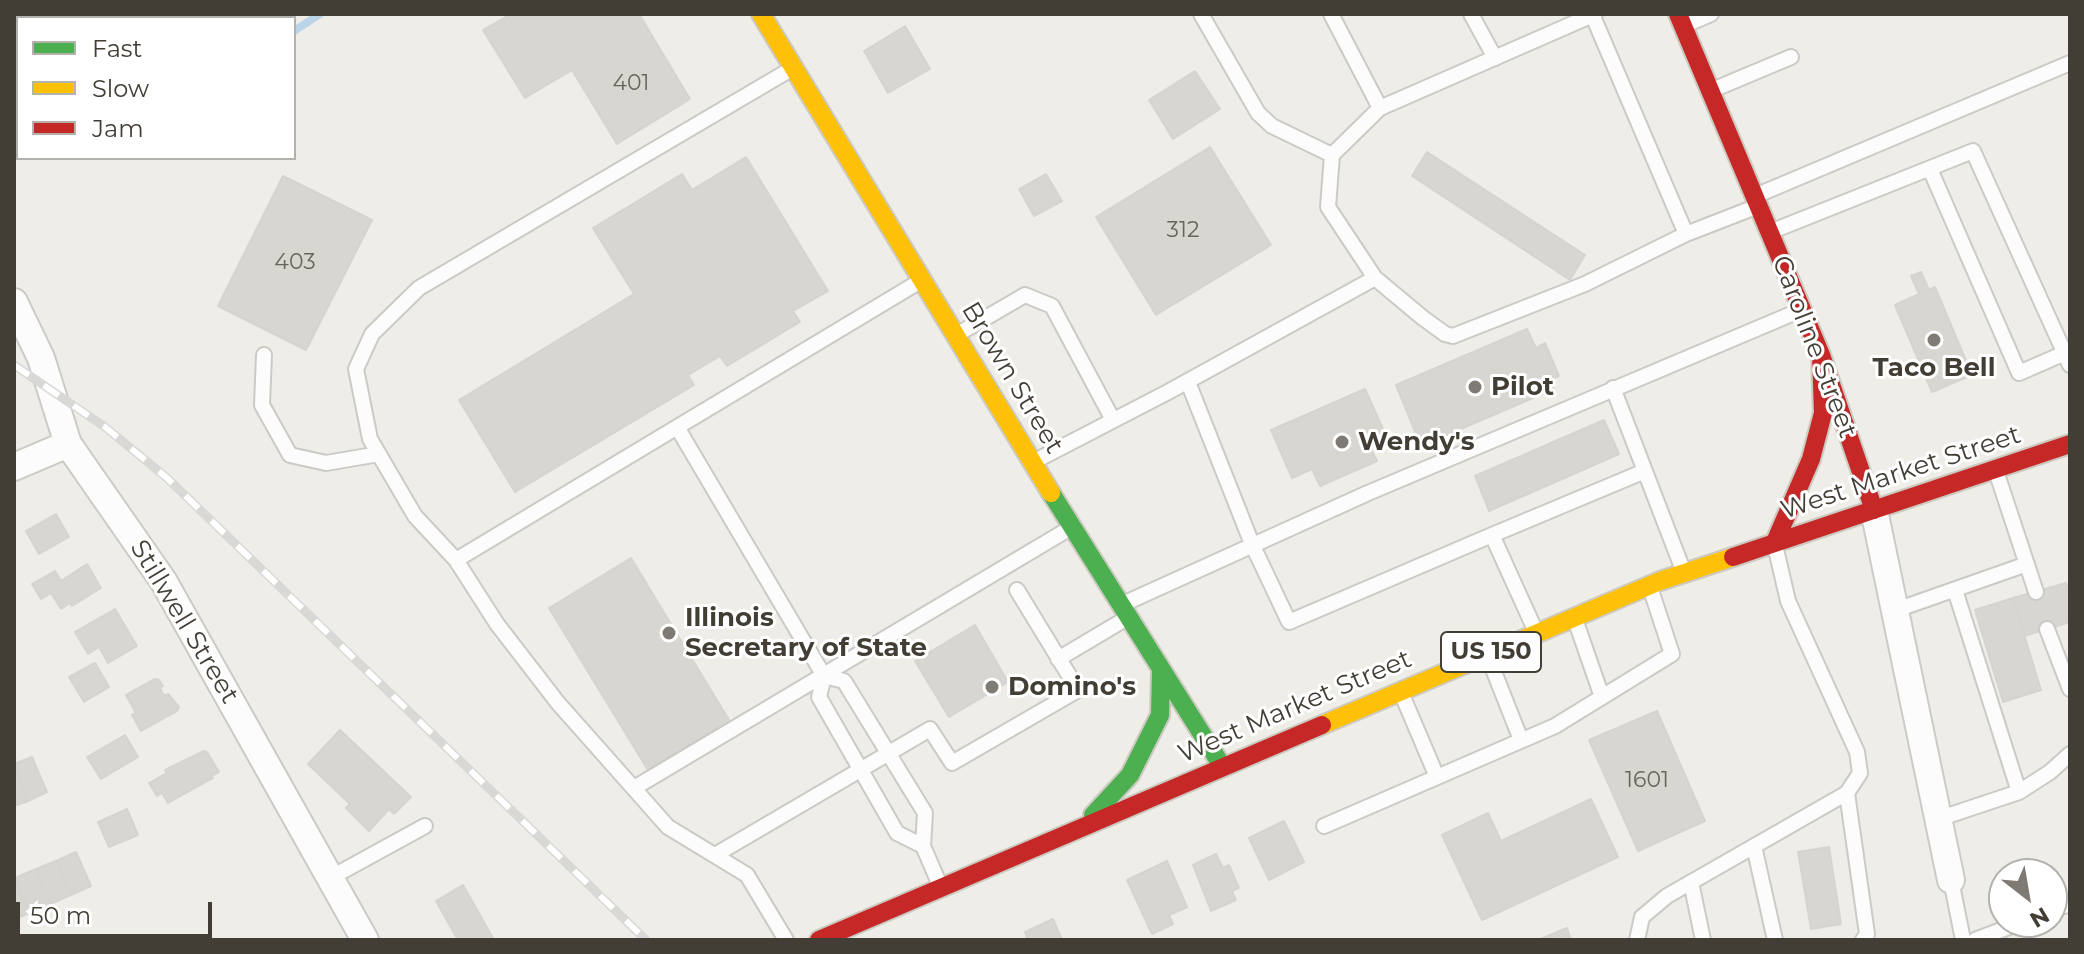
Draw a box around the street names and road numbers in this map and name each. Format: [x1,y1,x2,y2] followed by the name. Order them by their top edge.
[1765,251,1863,443] street label: Caroline Street
[954,296,1070,460] street label: Brown Street
[1777,419,2025,527] street label: West Market Street
[123,535,245,709] street label: Stillwell Street
[1441,632,1541,672] road number: US 150
[1174,644,1416,770] street label: West Market Street

